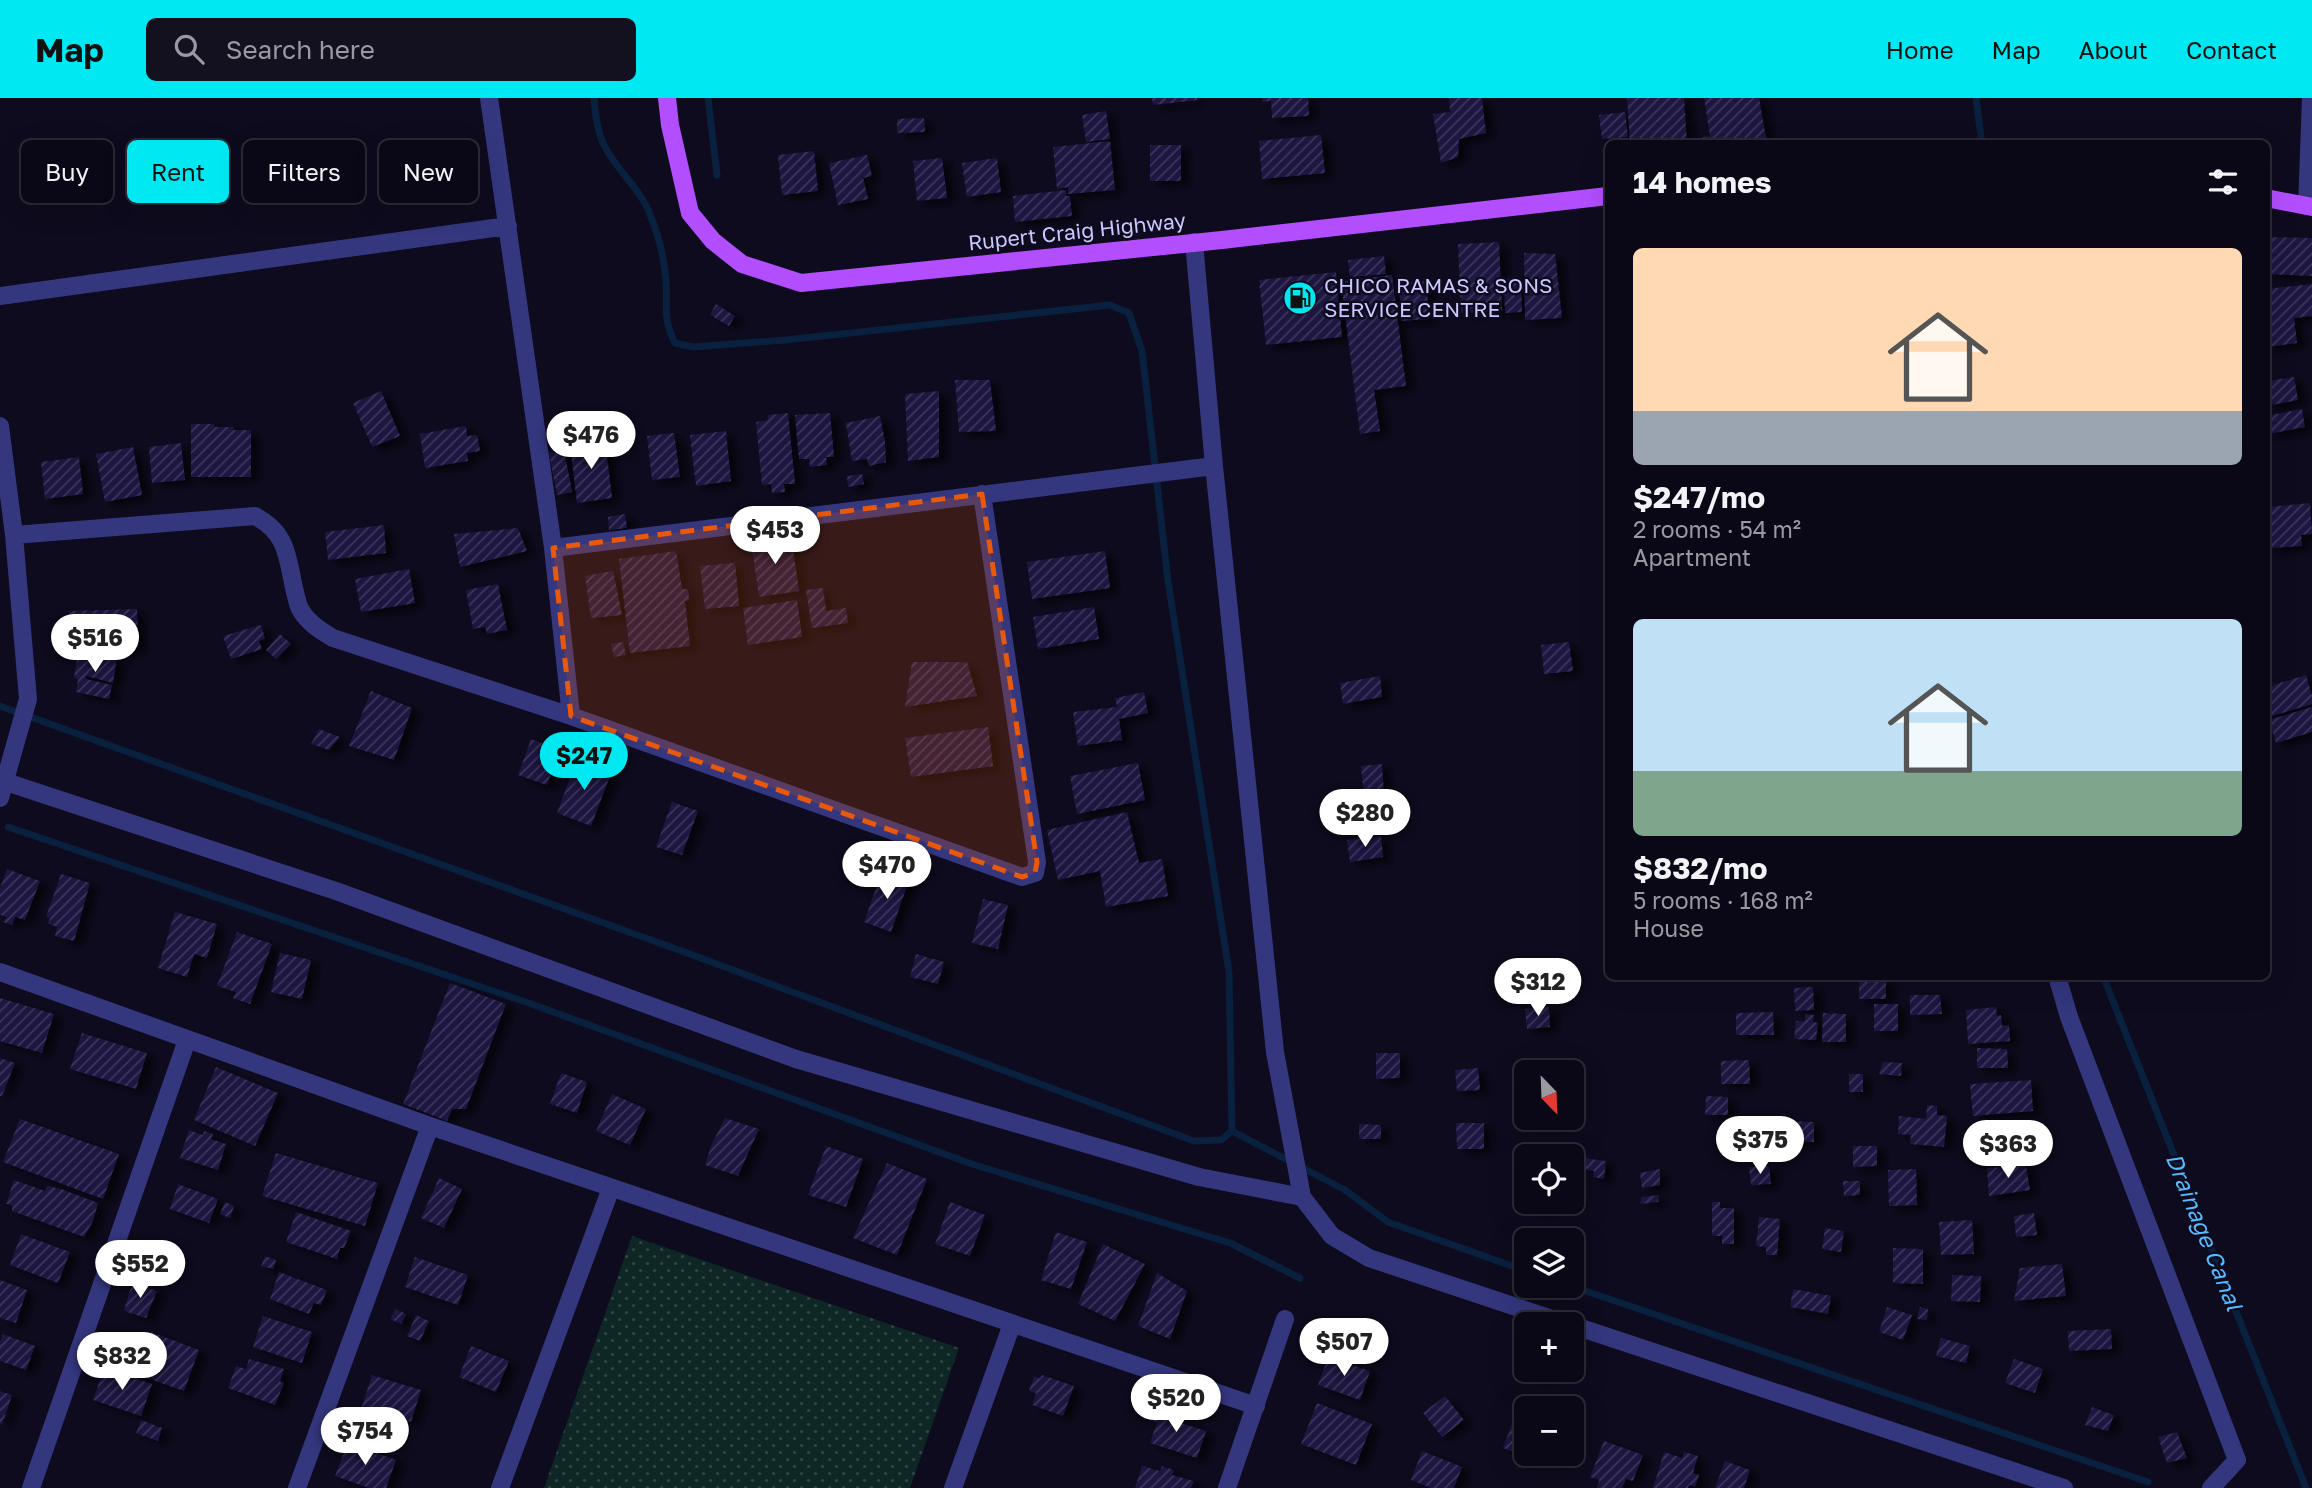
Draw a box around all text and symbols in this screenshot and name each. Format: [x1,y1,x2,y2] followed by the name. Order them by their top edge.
[146,18,636,81] search box
[35,30,104,69] text: Map
[170,30,208,68] icon: search
[226,34,375,65] text: Search here
[1886,35,1954,64] text: Home
[1992,35,2041,64] text: Map
[2079,35,2148,64] text: About
[2186,35,2277,64] text: Contact
[21,140,113,203] chip: Buy
[127,140,229,203] chip: Rent
[243,140,365,203] chip: Filters
[379,140,478,203] chip: New
[2204,163,2242,201] icon: filters
[1633,164,1772,200] text: 14 homes
[967,207,1187,255] street label: Rupert Craig Highway
[1324,272,1553,322] place label: CHICO RAMAS & SONS SERVICE CENTRE
[1281,279,1319,317] fuel station icon: CHICO RAMAS & SONS SERVICE CENTRE
[1875,294,2001,420] icon: home
[550,412,632,471] pin: $476
[563,420,619,448] text: $476
[1633,479,1765,515] text: $247/mo
[734,506,816,566] pin: $453
[746,515,804,543] text: $453
[1633,515,1801,543] text: 2 rooms · 54 m²
[1633,543,1751,571] text: Apartment
[54,614,136,674] pin: $516
[67,623,123,651] text: $516
[1875,665,2001,791] icon: home
[543,732,625,792] pin: $247
[556,741,612,769] text: $247
[1324,790,1406,849] pin: $280
[1335,798,1395,826] text: $280
[846,842,928,901] pin: $470
[858,850,916,878] text: $470
[1633,850,1768,886] text: $832/mo
[1633,886,1813,914] text: 5 rooms · 168 m²
[1633,914,1704,942] text: House
[1497,958,1579,1018] pin: $312
[1510,967,1566,995] text: $312
[1514,1060,1584,1130] north arrow
[1514,1060,1584,1466] map controls
[1719,1116,1801,1176] pin: $375
[1967,1121,2049,1180] pin: $363
[1732,1125,1788,1153] text: $375
[1979,1129,2037,1157] text: $363
[1514,1144,1584,1214] button: locate
[2161,1149,2250,1316] water label: Drainage Canal
[1514,1228,1584,1298] button: layers
[99,1240,181,1300] pin: $552
[111,1249,169,1277] text: $552
[1514,1312,1584,1382] button: +
[1303,1318,1385,1378] pin: $507
[1316,1327,1372,1355] text: $507
[81,1332,163,1392] pin: $832
[93,1341,151,1369] text: $832
[1135,1374,1217,1434] pin: $520
[1147,1383,1205,1411] text: $520
[1514,1396,1584,1466] button: −
[324,1408,406,1467] pin: $754
[337,1416,393,1444] text: $754

